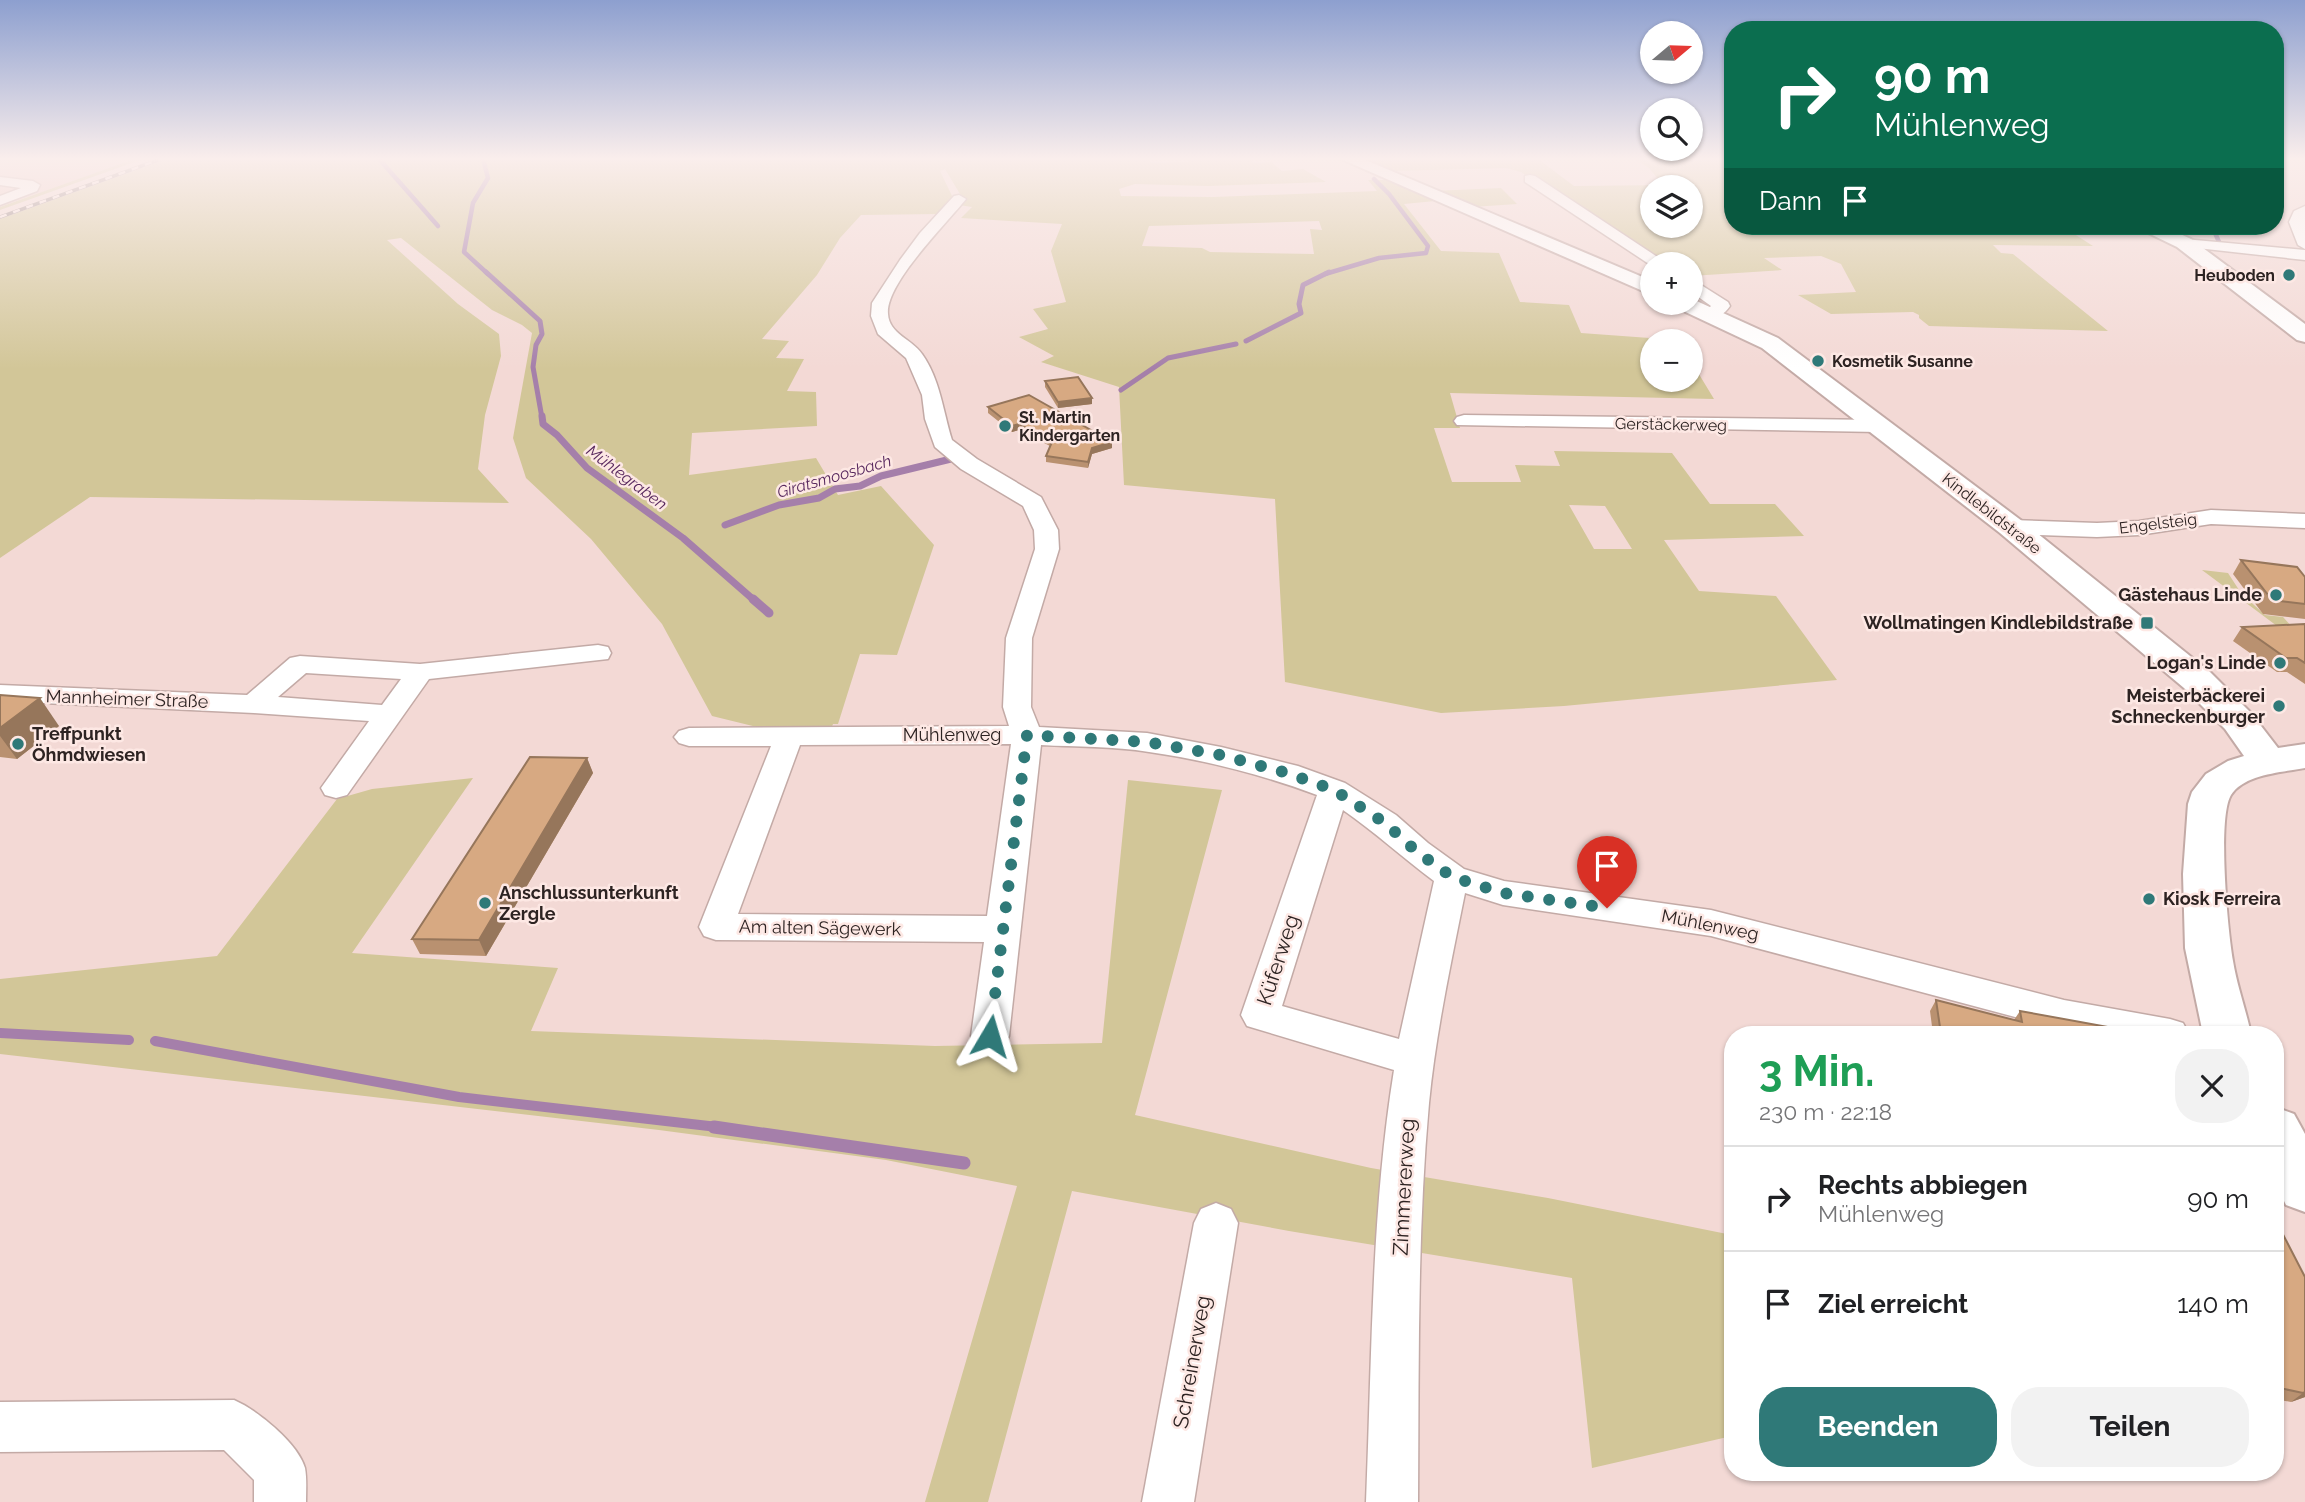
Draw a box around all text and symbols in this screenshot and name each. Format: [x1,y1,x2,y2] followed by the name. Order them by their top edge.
[1640,21,1703,84] north arrow
[1640,21,1703,392] map controls
[1874,47,1990,104] text: 90 m
[1759,49,1850,140] icon: right
[1640,98,1703,161] button: search
[1874,106,2050,143] text: Mühlenweg
[1640,175,1703,238] button: layers
[1836,182,1874,220] icon: arrive
[1759,186,1822,216] text: Dann
[1640,252,1703,315] button: +
[2194,266,2275,285] place label: Heuboden
[2281,267,2297,283] marker: Heuboden
[1640,329,1703,392] button: −
[1832,352,1973,371] place label: Kosmetik Susanne
[1810,353,1826,369] marker: Kosmetik Susanne
[1019,408,1120,445] place label: St. Martin Kindergarten
[1615,414,1727,435] street label: Gerstäckerweg
[997,418,1013,434] marker: St. Martin Kindergarten
[583,441,671,514] water label: Mühlegraben
[775,451,894,502] water label: Giratsmoosbach
[1939,469,2045,558] street label: Kindlebildstraße
[2118,509,2198,538] street label: Engelsteig
[2118,584,2262,605] place label: Gästehaus Linde
[2268,587,2284,603] marker: Gästehaus Linde
[1863,612,2133,633] place label: Wollmatingen Kindlebildstraße
[2139,615,2155,631] marker: Wollmatingen Kindlebildstraße
[2147,652,2266,673] place label: Logan's Linde
[2272,655,2288,671] marker: Logan's Linde
[45,685,209,712] street label: Mannheimer Straße
[2111,685,2265,727] place label: Meisterbäckerei Schneckenburger
[2271,698,2287,714] marker: Meisterbäckerei Schneckenburger
[32,723,146,765] place label: Treffpunkt Öhmdwiesen
[903,724,1001,745] street label: Mühlenweg
[10,736,26,752] marker: Treffpunkt Öhmdwiesen
[1577,836,1637,908] pin
[1588,847,1626,885] icon: arrive
[499,882,679,924] place label: Anschlussunterkunft Zergle
[2163,888,2281,909] place label: Kiosk Ferreira
[2141,891,2157,907] marker: Kiosk Ferreira
[477,895,493,911] marker: Anschlussunterkunft Zergle
[1660,905,1761,944] street label: Mühlenweg
[1251,911,1304,1008] street label: Küferweg
[739,916,902,939] street label: Am alten Sägewerk
[953,999,1027,1073] position arrow
[1759,1047,1874,1096] text: 3 Min.
[2175,1049,2249,1123] button: close
[1759,1098,1892,1125] text: 230 m · 22:18
[1387,1118,1420,1256] street label: Zimmererweg
[1818,1170,2028,1200] text: Rechts abbiegen
[1759,1180,1797,1218] icon: right
[2187,1184,2249,1214] text: 90 m
[1818,1200,1944,1227] text: Mühlenweg
[1759,1285,1797,1323] icon: arrive
[1818,1289,1968,1319] text: Ziel erreicht
[2177,1289,2249,1319] text: 140 m
[1168,1294,1215,1430] street label: Schreinerweg
[1759,1387,1997,1467] button: Beenden
[2011,1387,2249,1467] button: Teilen

